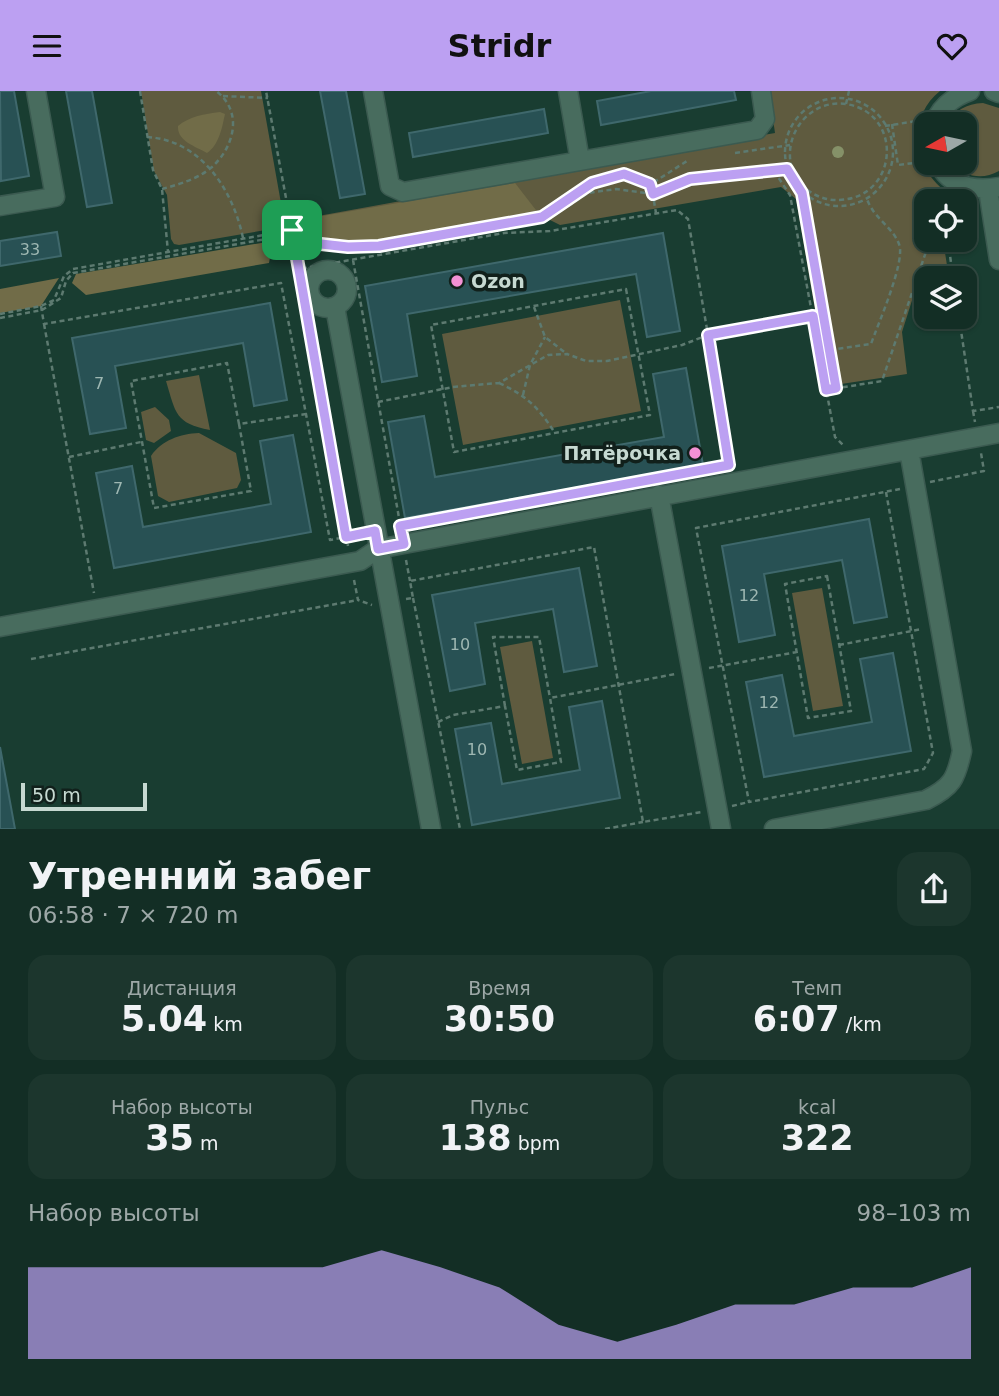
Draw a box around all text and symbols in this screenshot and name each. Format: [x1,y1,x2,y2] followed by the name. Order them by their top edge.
[28,27,66,65] icon: menu
[448,27,551,65] text: Stridr
[933,27,971,65] icon: heart
[914,112,976,175] north arrow
[914,112,977,329] map controls
[914,189,977,252] button: locate
[262,200,322,260] pin
[273,211,311,249] icon: arrive
[20,240,40,259] house number: 33
[914,266,977,329] button: layers
[471,270,525,292] place label: Ozon
[449,273,465,289] marker: Ozon
[94,374,104,393] house number: 7
[564,442,681,464] place label: Пятёрочка
[687,445,703,461] marker: Пятёрочка
[113,479,123,498] house number: 7
[739,586,759,605] house number: 12
[450,635,470,654] house number: 10
[759,693,779,712] house number: 12
[467,740,487,759] house number: 10
[21,780,147,812] scale bar
[32,784,81,806] text: 50 m
[897,852,971,926] button: share
[28,854,371,898] text: Утренний забег
[28,902,238,928] text: 06:58 · 7 × 720 m
[127,977,237,999] text: Дистанция
[468,977,531,999] text: Время
[792,977,842,999] text: Темп
[121,999,207,1039] text: 5.04
[444,999,555,1039] text: 30:50
[753,999,840,1039] text: 6:07
[207,1013,243,1035] text: km
[840,1013,882,1035] text: /km
[111,1096,253,1118] text: Набор высоты
[470,1096,529,1118] text: Пульс
[798,1096,836,1118] text: kcal
[145,1118,194,1158] text: 35
[439,1118,512,1158] text: 138
[781,1118,854,1158] text: 322
[194,1132,218,1154] text: m
[512,1132,560,1154] text: bpm
[28,1200,200,1226] text: Набор высоты
[857,1200,971,1226] text: 98–103 m

